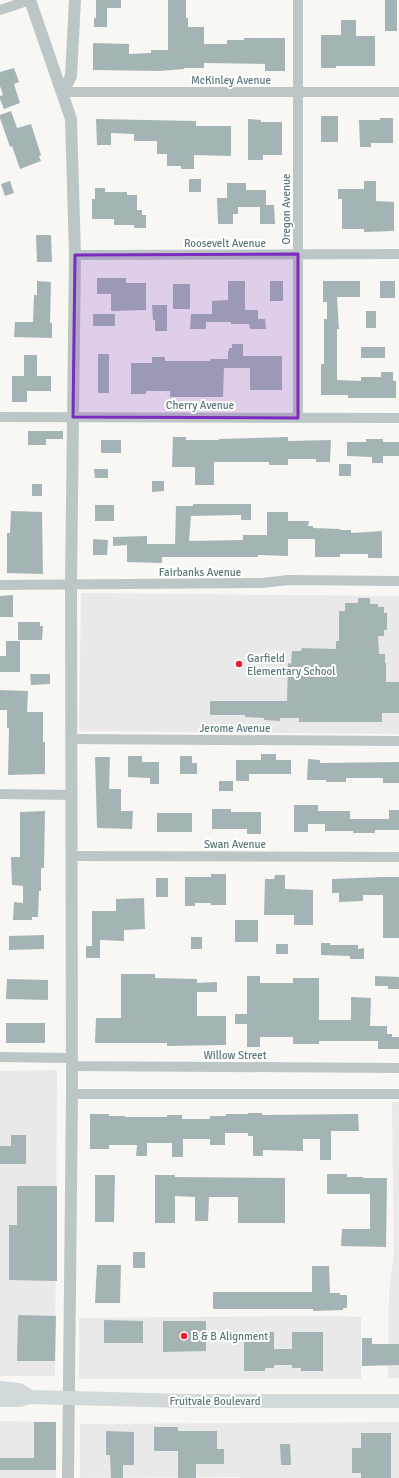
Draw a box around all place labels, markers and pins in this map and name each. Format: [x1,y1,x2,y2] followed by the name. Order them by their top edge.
[247,652,335,678] place label: Garfield Elementary School
[234,659,244,669] marker: Garfield Elementary School
[192,1330,268,1343] place label: B & B Alignment
[179,1331,189,1341] marker: B & B Alignment

